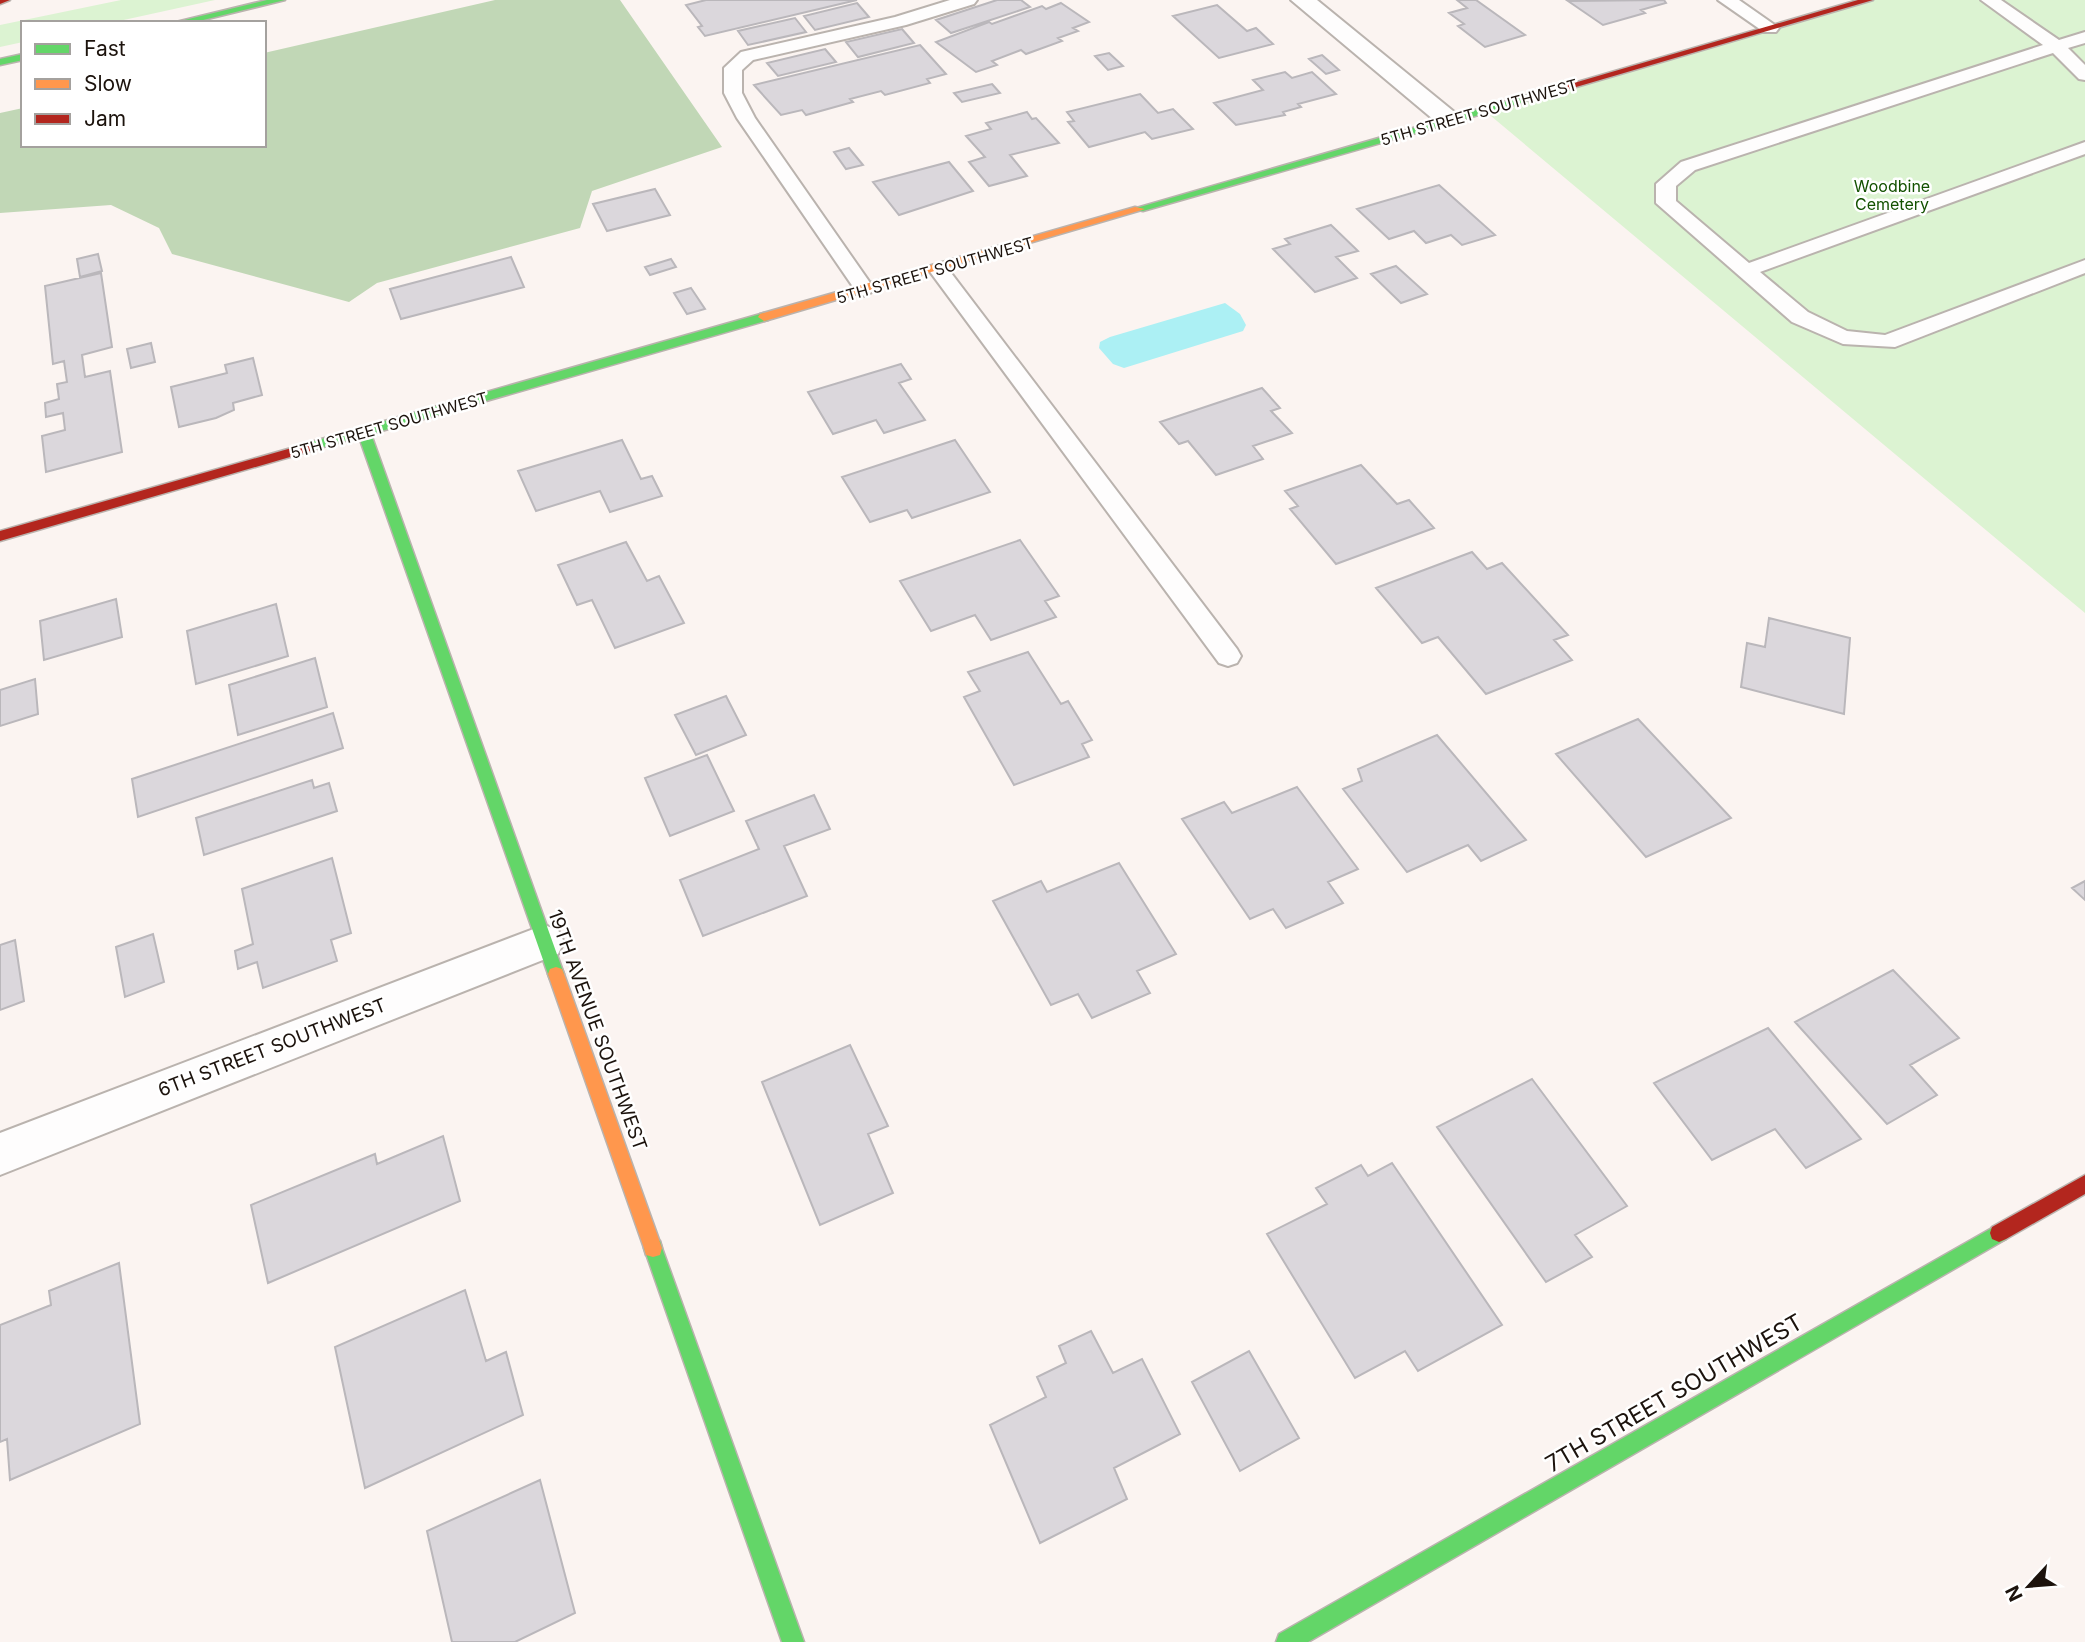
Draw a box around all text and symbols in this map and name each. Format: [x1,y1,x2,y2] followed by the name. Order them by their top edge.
[21,21,266,147] legend
[84,36,126,61] text: Fast
[84,71,132,96] text: Slow
[1378,74,1580,150] street label: 5TH STREET SOUTHWEST
[84,106,126,131] text: Jam
[1854,176,1930,214] park label: Woodbine Cemetery
[834,232,1036,308] street label: 5TH STREET SOUTHWEST
[288,387,490,463] street label: 5TH STREET SOUTHWEST
[543,907,652,1154] street label: 19TH AVENUE SOUTHWEST
[155,993,389,1102] street label: 6TH STREET SOUTHWEST
[1540,1308,1808,1478] street label: 7TH STREET SOUTHWEST
[1994,1551,2064,1621] north arrow
[2001,1582,2028,1605] text: N

